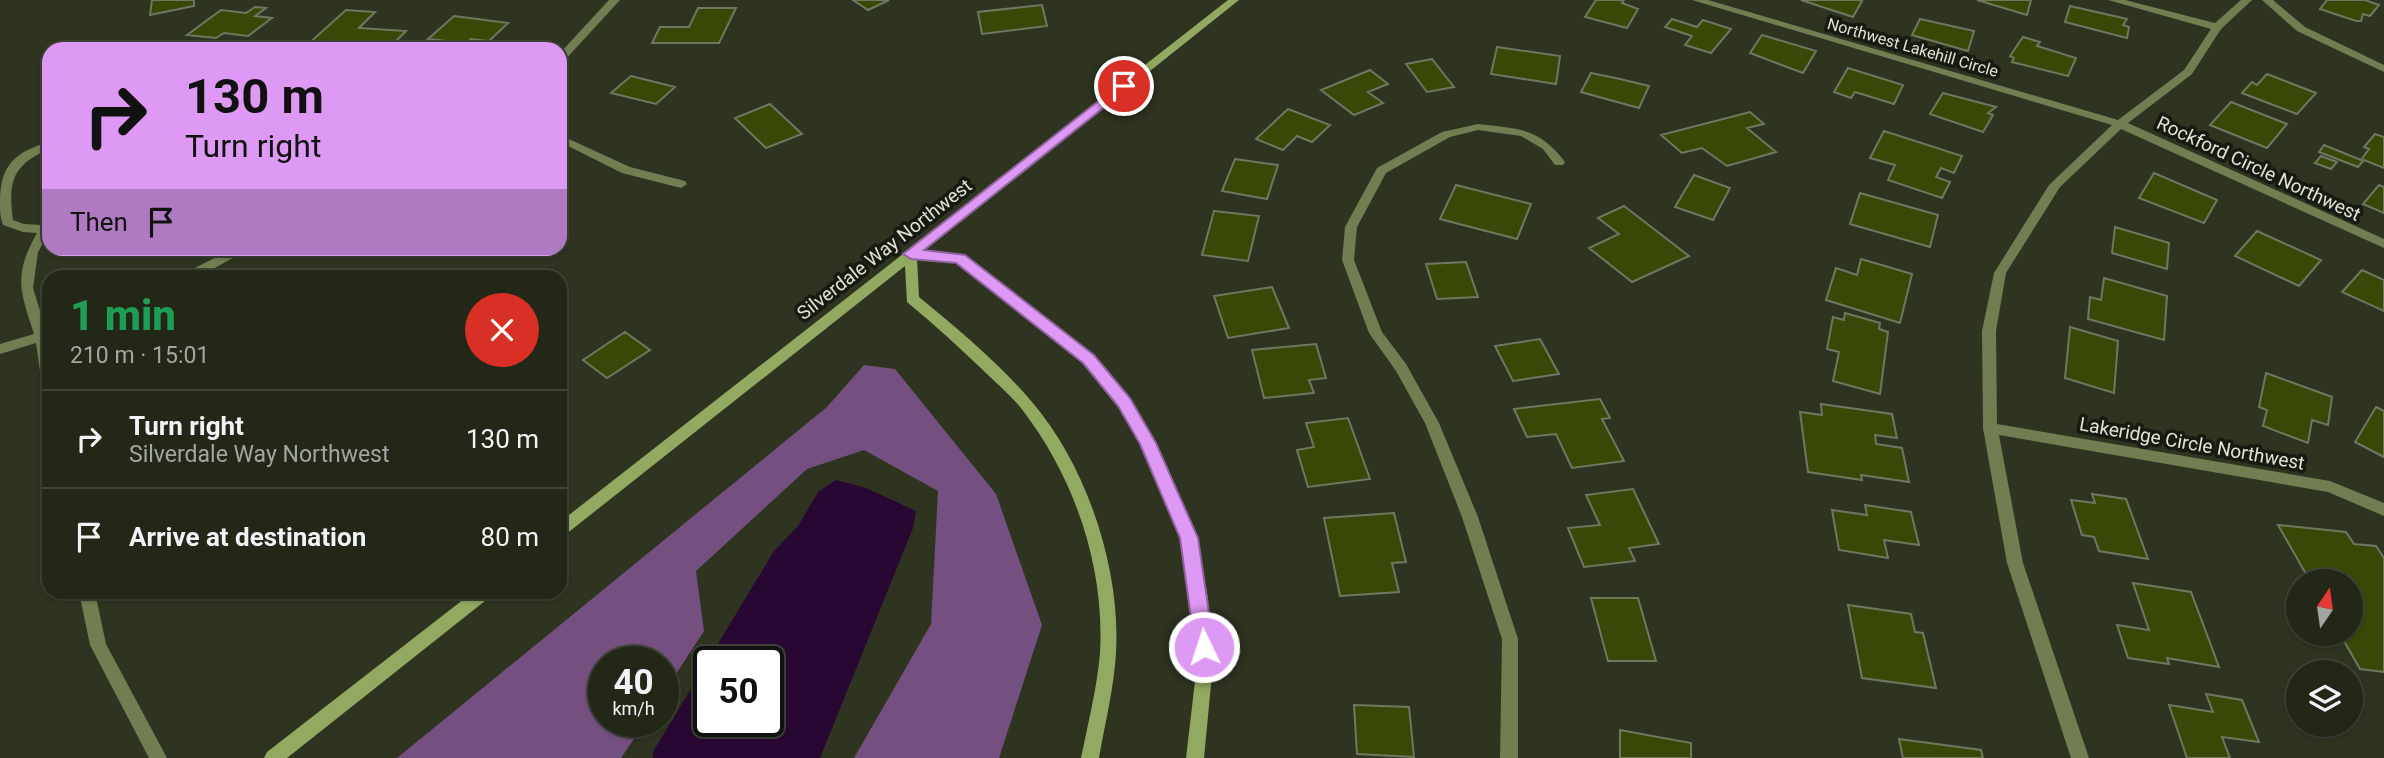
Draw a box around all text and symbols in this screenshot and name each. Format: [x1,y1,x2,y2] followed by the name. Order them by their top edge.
[1825,14,2001,81] street label: Northwest Lakehill Circle
[1094,56,1154,116] pin
[1105,67,1143,105] icon: arrive
[185,68,324,125] text: 130 m
[70,70,161,161] icon: right
[2153,111,2364,226] street label: Rockford Circle Northwest
[185,127,321,165] text: Turn right
[792,174,976,325] street label: Silverdale Way Northwest
[142,203,180,241] icon: arrive
[70,207,128,237] text: Then
[70,291,176,340] text: 1 min
[465,293,539,367] button: close
[70,342,209,369] text: 210 m · 15:01
[129,411,244,441] text: Turn right
[2078,412,2306,475] street label: Lakeridge Circle Northwest
[70,420,108,458] icon: right
[466,424,539,454] text: 130 m
[129,441,390,468] text: Silverdale Way Northwest
[70,518,108,556] icon: arrive
[129,522,366,552] text: Arrive at destination
[481,522,539,552] text: 80 m
[2286,569,2362,646] north arrow
[2286,569,2363,737] map controls
[1167,610,1241,684] position arrow
[693,646,784,737] speed limit sign: 50
[2286,660,2363,737] button: layers
[613,662,654,703] text: 40
[612,698,655,719] text: km/h

